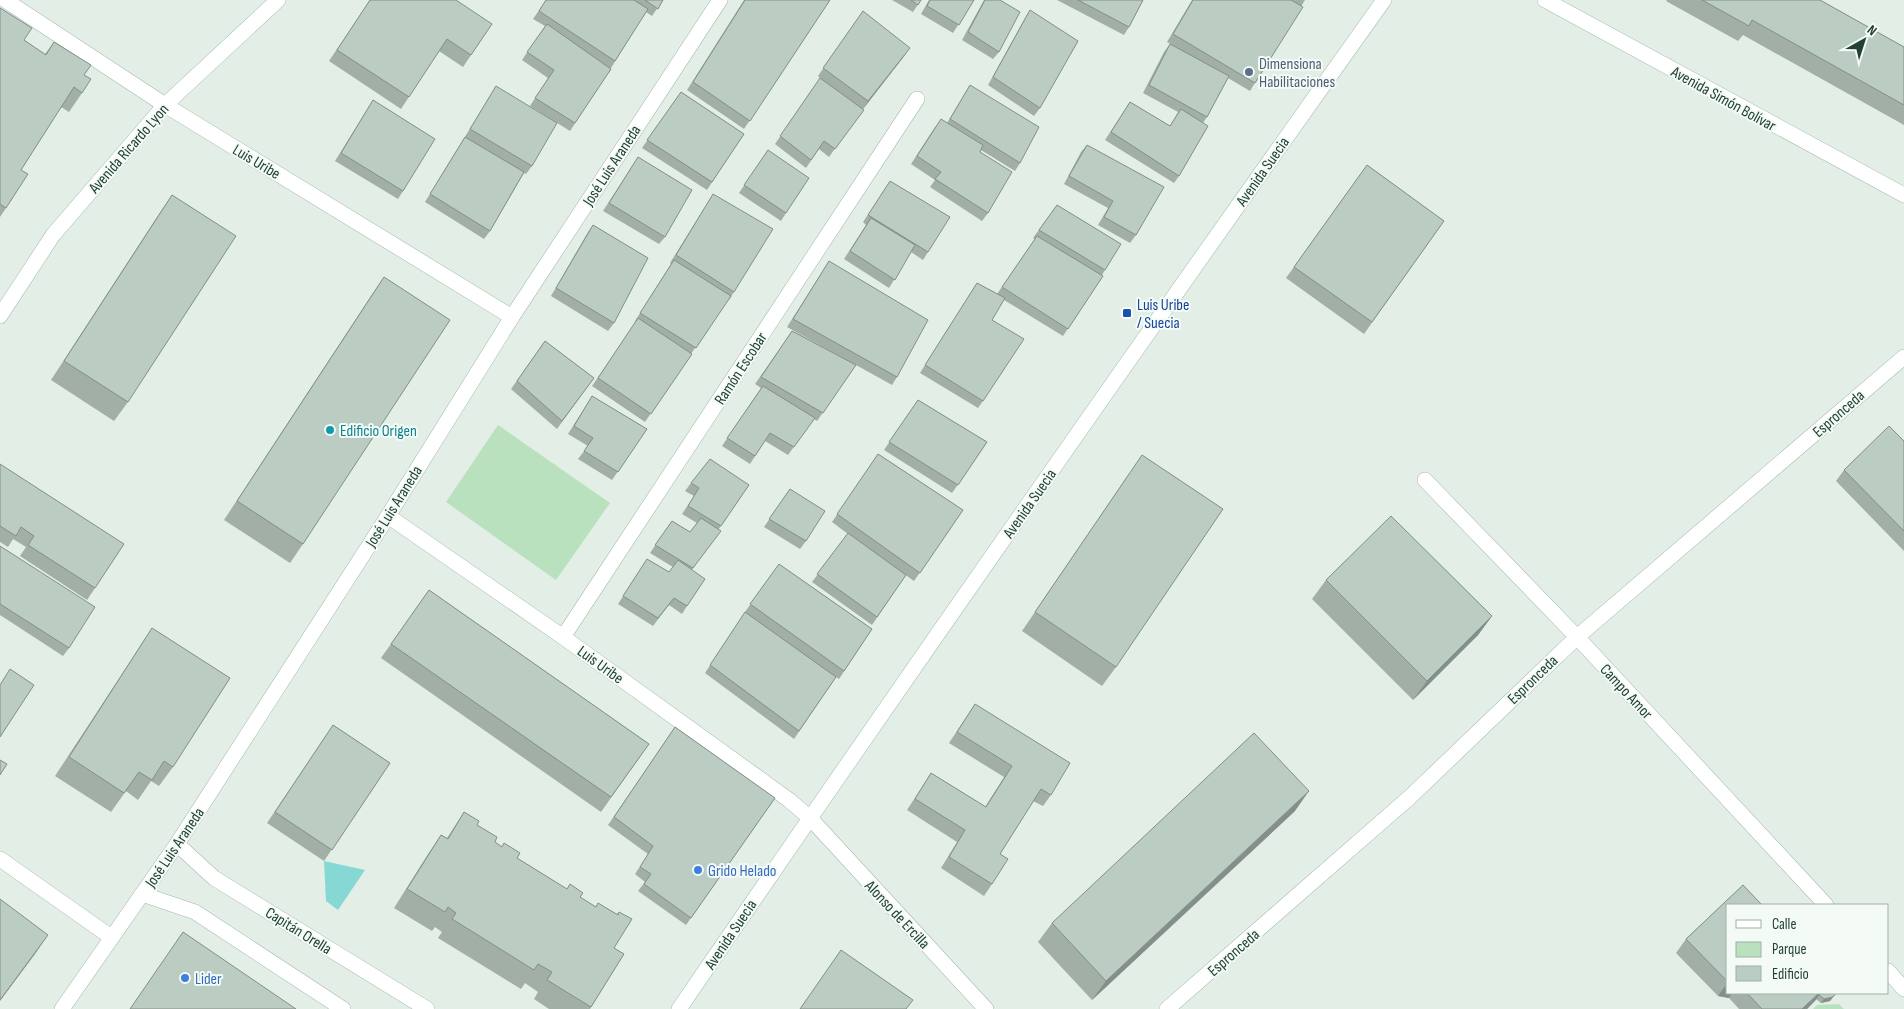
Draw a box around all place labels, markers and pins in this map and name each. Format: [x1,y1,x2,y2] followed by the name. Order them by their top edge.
[1259,55,1335,92] place label: Dimensiona Habilitaciones
[1243,66,1255,78] marker: Dimensiona Habilitaciones
[1137,296,1189,333] place label: Luis Uribe / Suecia
[1121,307,1133,319] marker: Luis Uribe / Suecia
[340,422,417,441] place label: Edificio Origen
[324,424,336,436] marker: Edificio Origen
[708,862,776,881] place label: Grido Helado
[692,864,704,876] marker: Grido Helado
[195,970,222,989] place label: Lider
[179,972,191,984] marker: Lider

